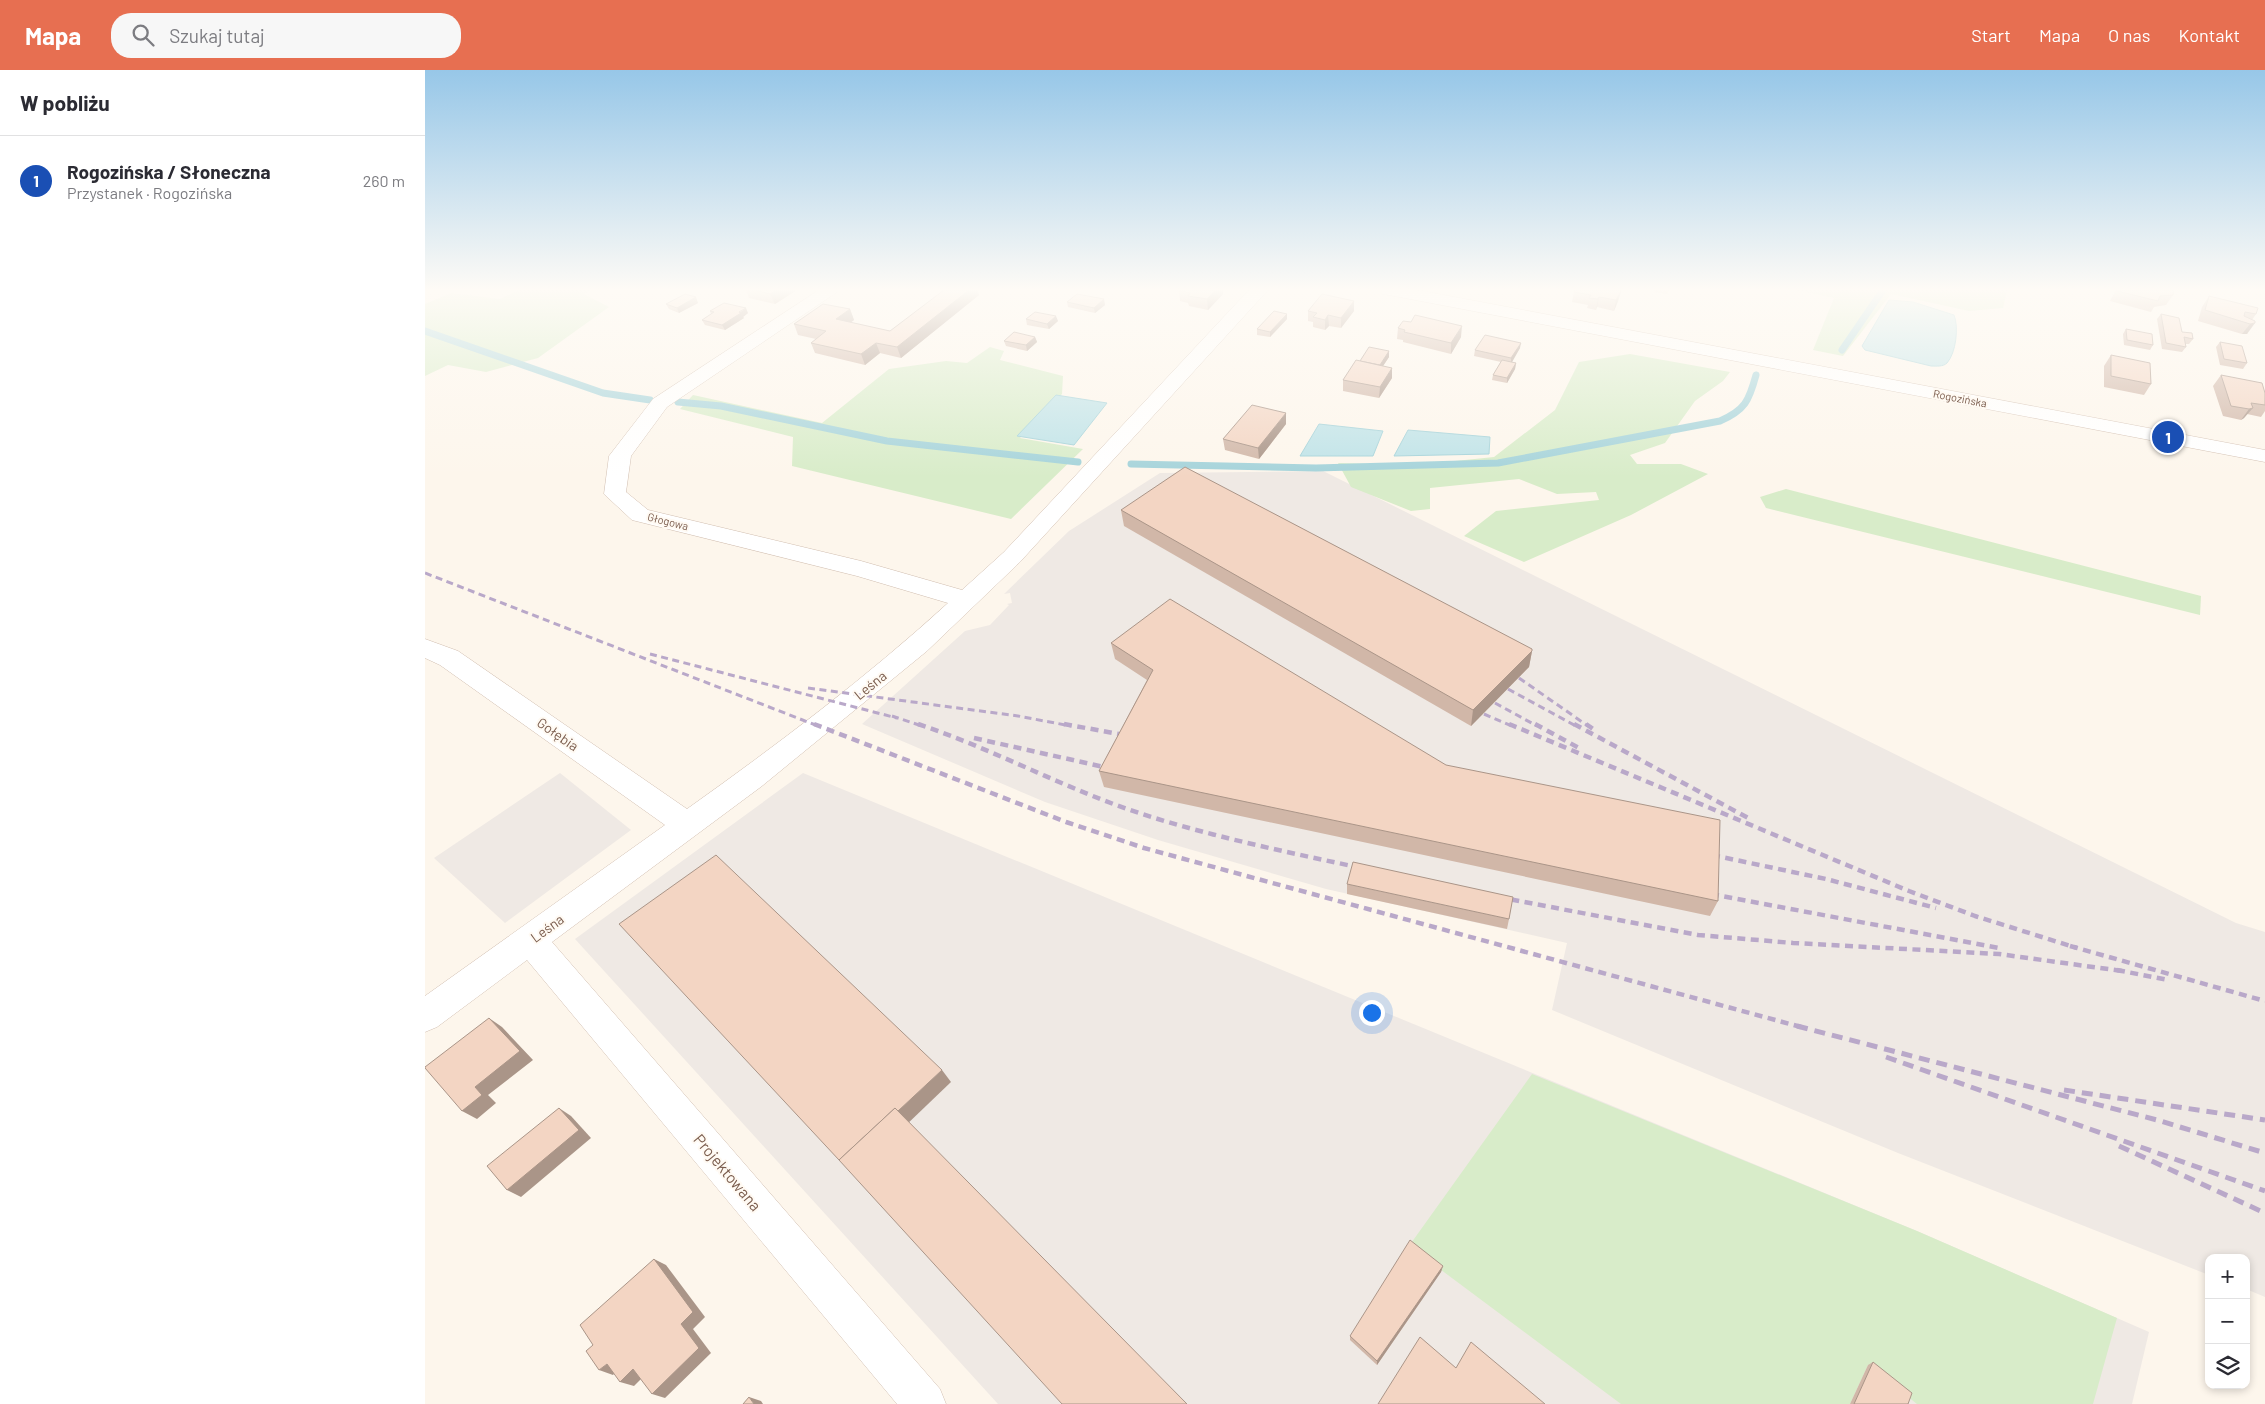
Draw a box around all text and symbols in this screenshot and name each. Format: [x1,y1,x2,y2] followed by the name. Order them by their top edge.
[111,13,461,58] search box
[25,21,81,50] text: Mapa
[129,21,157,49] icon: search
[169,24,265,47] text: Szukaj tutaj
[1971,24,2011,46] text: Start
[2039,24,2080,46] text: Mapa
[2108,24,2150,46] text: O nas
[2178,24,2240,46] text: Kontakt
[20,90,110,115] text: W pobliżu
[67,160,270,183] text: Rogozińska / Słoneczna
[33,171,39,190] text: 1
[363,171,405,190] text: 260 m
[67,183,232,202] text: Przystanek · Rogozińska
[1932,386,1988,410] street label: Rogozińska
[2152,418,2184,456] pin: 1
[646,510,690,532] street label: Głogowa
[850,667,890,703] street label: Leśna
[534,714,582,754] street label: Gołębia
[527,910,567,946] street label: Leśna
[1359,1000,1385,1026] your location
[690,1130,766,1214] street label: Projektowana
[2205,1254,2250,1389] map controls
[2205,1254,2250,1299] button: +
[2205,1299,2250,1344] button: −
[2205,1344,2250,1389] button: layers

